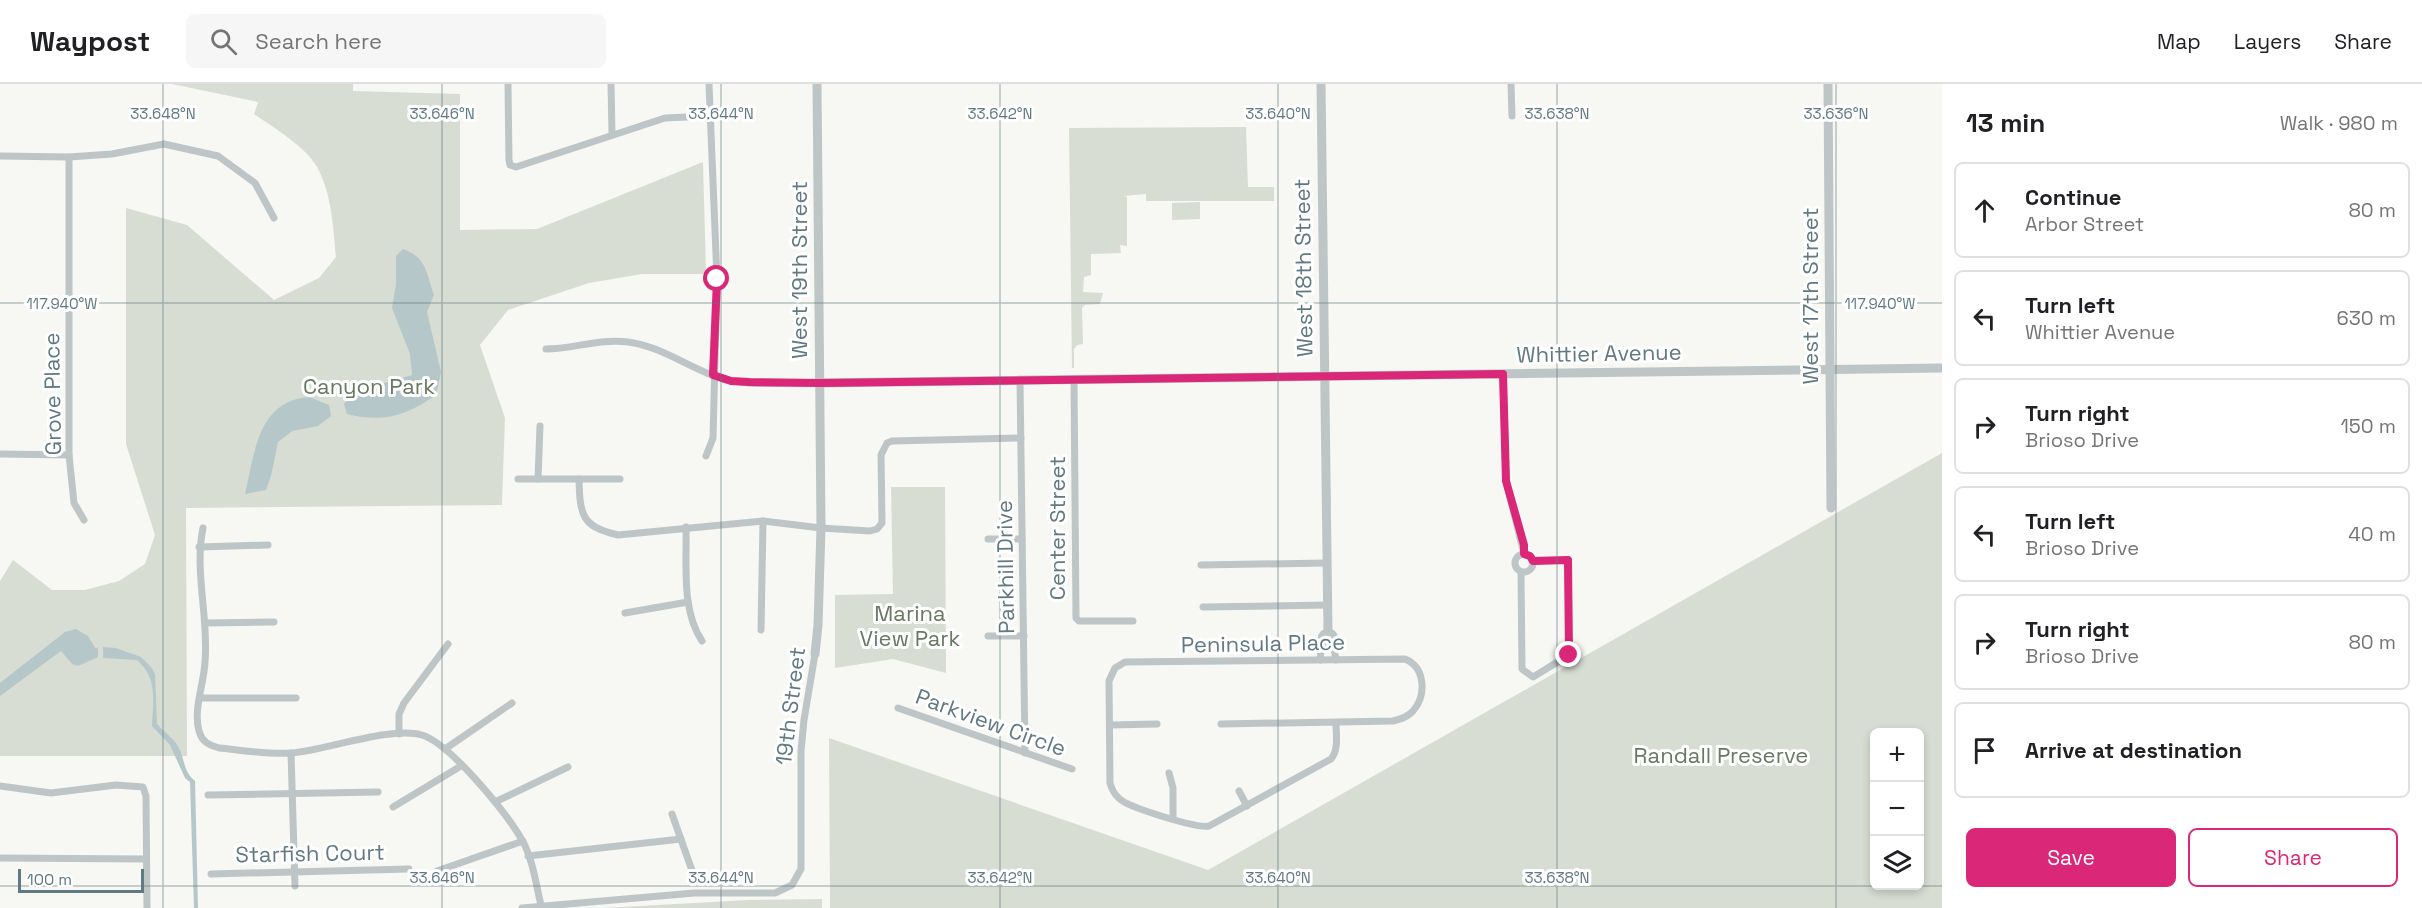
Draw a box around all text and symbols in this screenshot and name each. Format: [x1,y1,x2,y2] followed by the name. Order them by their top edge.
[186,14,606,68] search box
[30,23,150,59] text: Waypost
[207,25,240,58] icon: search
[255,27,382,55] text: Search here
[2157,28,2201,55] text: Map
[2234,28,2301,55] text: Layers
[2334,28,2392,55] text: Share
[130,104,196,123] text: 33.648°N
[409,104,475,123] text: 33.646°N
[688,104,754,123] text: 33.644°N
[967,104,1033,123] text: 33.642°N
[1245,104,1311,123] text: 33.640°N
[1524,104,1590,123] text: 33.638°N
[1804,104,1868,123] text: 33.636°N
[1966,106,2045,140] text: 13 min
[2280,110,2398,136] text: Walk · 980 m
[1287,179,1319,357] street label: West 18th Street
[785,181,813,359] street label: West 19th Street
[2025,183,2121,211] text: Continue
[1968,194,2001,227] icon: ahead
[2348,197,2396,223] text: 80 m
[1796,207,1824,385] street label: West 17th Street
[2025,211,2144,237] text: Arbor Street
[703,265,729,291] route start
[2025,291,2115,319] text: Turn left
[27,294,97,313] text: 117.940°W
[1845,294,1915,313] text: 117.940°W
[1968,302,2001,335] icon: left
[2337,305,2396,331] text: 630 m
[2025,319,2175,345] text: Whittier Avenue
[37,332,67,456] street label: Grove Place
[1516,338,1682,368] street label: Whittier Avenue
[303,372,435,400] park label: Canyon Park
[2025,399,2130,427] text: Turn right
[1968,410,2001,443] icon: right
[2341,413,2396,439] text: 150 m
[2025,427,2139,453] text: Brioso Drive
[1043,456,1071,600] street label: Center Street
[990,500,1020,634] street label: Parkhill Drive
[2025,507,2115,535] text: Turn left
[1968,518,2001,551] icon: left
[2348,521,2396,547] text: 40 m
[2025,535,2139,561] text: Brioso Drive
[860,599,961,652] park label: Marina View Park
[2025,615,2130,643] text: Turn right
[1968,626,2001,659] icon: right
[1181,628,1345,658] street label: Peninsula Place
[2348,629,2396,655] text: 80 m
[1555,641,1581,667] route end
[2025,643,2139,669] text: Brioso Drive
[769,645,811,767] street label: 19th Street
[912,682,1070,762] street label: Parkview Circle
[1870,728,1924,890] map controls
[1870,728,1924,782] button: +
[1968,734,2001,767] icon: arrive
[2025,736,2242,764] text: Arrive at destination
[1634,741,1808,769] park label: Randall Preserve
[1870,782,1924,836] button: −
[1966,828,2176,887] button: Save
[2188,828,2398,887] button: Share
[1870,836,1924,890] button: layers
[235,838,385,868] street label: Starfish Court
[18,866,144,894] scale bar
[409,868,475,887] text: 33.646°N
[688,868,754,887] text: 33.644°N
[967,868,1033,887] text: 33.642°N
[1245,868,1311,887] text: 33.640°N
[1524,868,1590,887] text: 33.638°N
[27,869,72,890] text: 100 m

